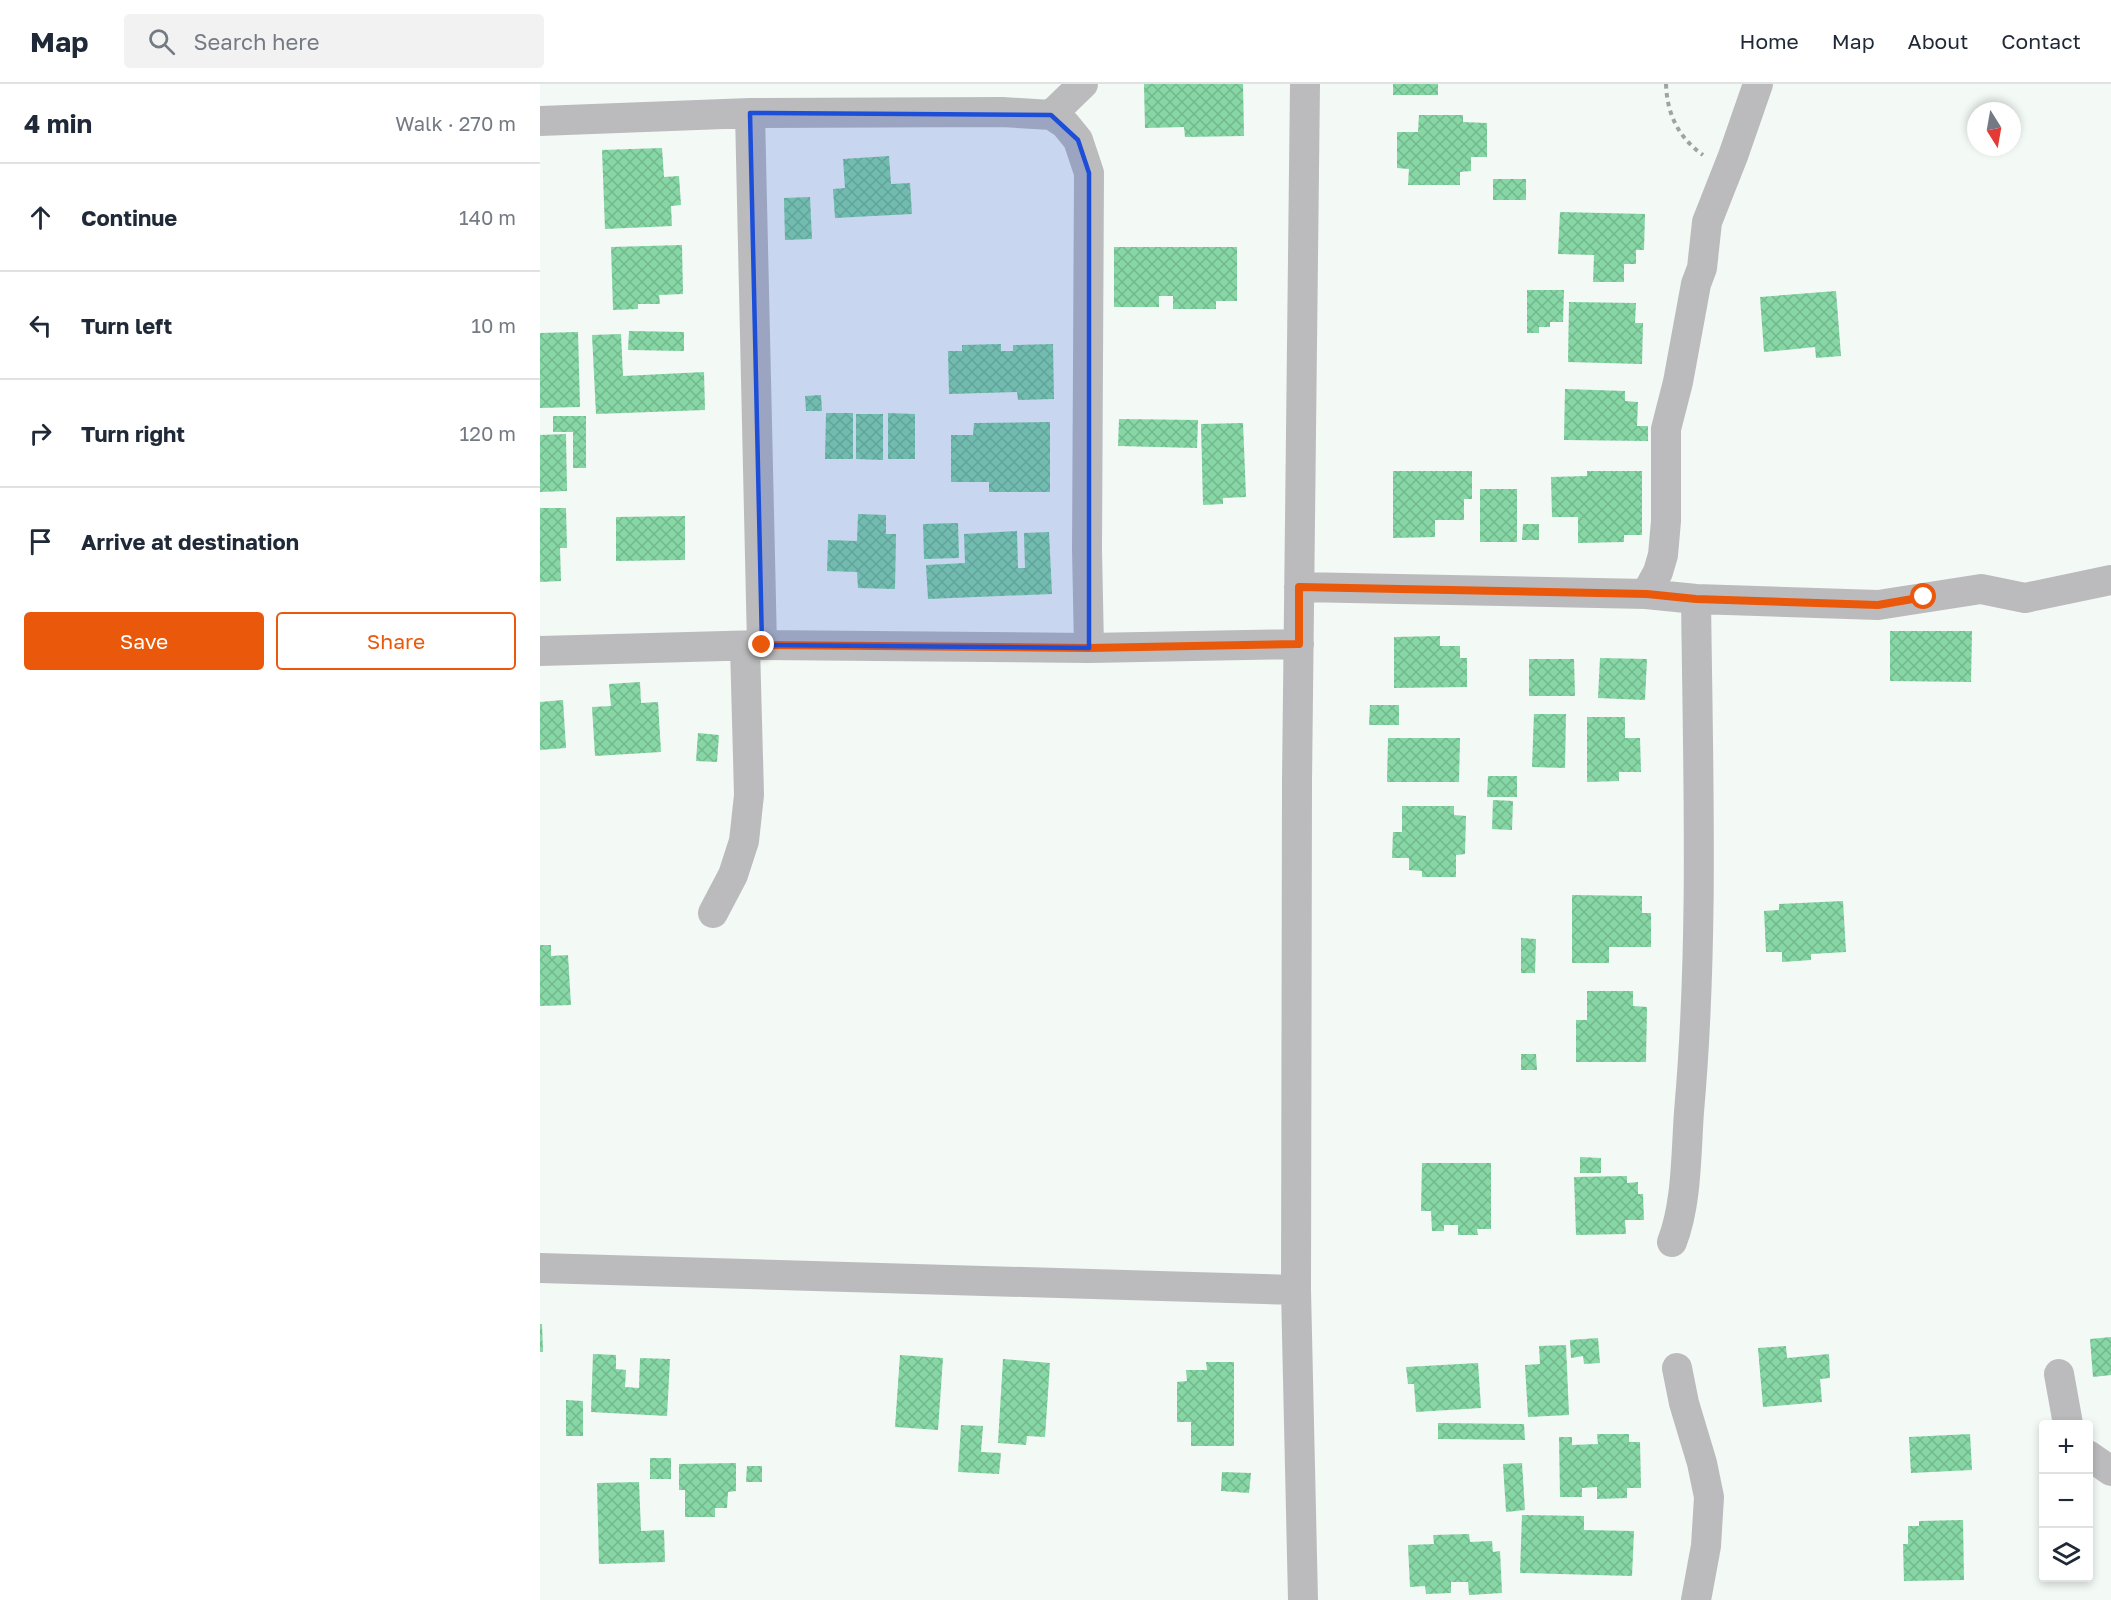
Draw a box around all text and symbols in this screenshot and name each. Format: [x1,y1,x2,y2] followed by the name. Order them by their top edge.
[124,14,544,68] search box
[30,25,88,58] text: Map
[145,25,178,58] icon: search
[193,28,319,55] text: Search here
[1739,28,1799,54] text: Home
[1832,28,1875,54] text: Map
[1908,28,1968,54] text: About
[2001,28,2081,54] text: Contact
[1967,102,2021,156] north arrow
[24,108,92,139] text: 4 min
[395,111,516,135] text: Walk · 270 m
[24,201,57,234] icon: ahead
[81,204,177,231] text: Continue
[459,205,516,229] text: 140 m
[24,309,57,342] icon: left
[81,312,172,339] text: Turn left
[471,313,516,337] text: 10 m
[24,417,57,450] icon: right
[81,420,185,447] text: Turn right
[460,421,516,445] text: 120 m
[24,525,57,558] icon: arrive
[81,528,299,555] text: Arrive at destination
[1910,583,1936,609] route start
[24,612,264,670] button: Save
[276,612,516,670] button: Share
[748,631,774,657] route end
[2039,1420,2093,1582] map controls
[2039,1420,2093,1474] button: +
[2039,1474,2093,1528] button: −
[2039,1528,2093,1582] button: layers

